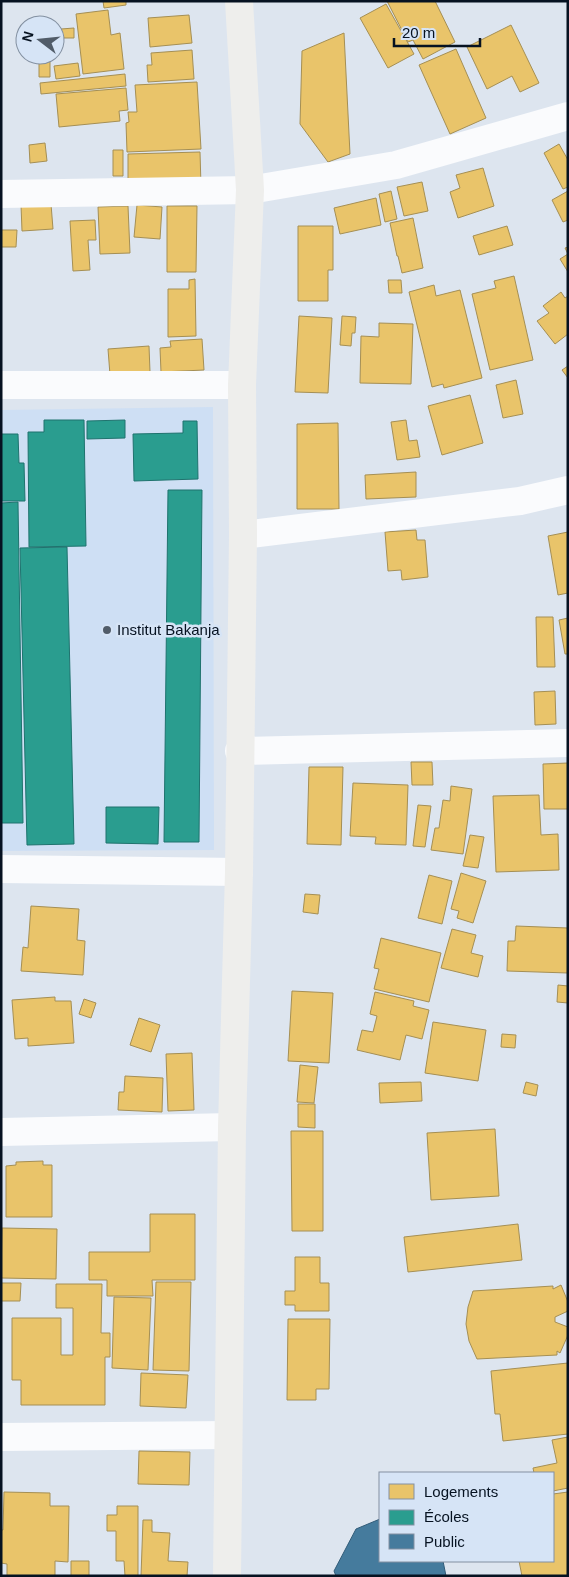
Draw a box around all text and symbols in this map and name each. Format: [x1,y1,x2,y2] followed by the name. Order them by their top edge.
[15,15,65,65] north arrow
[394,15,480,47] scale bar
[402,24,435,41] text: 20 m
[18,29,37,43] text: N
[117,621,220,638] place label: Institut Bakanja
[101,624,113,636] marker: Institut Bakanja
[379,1472,554,1562] legend
[424,1483,498,1500] text: Logements
[424,1508,469,1525] text: Écoles
[424,1533,465,1550] text: Public

